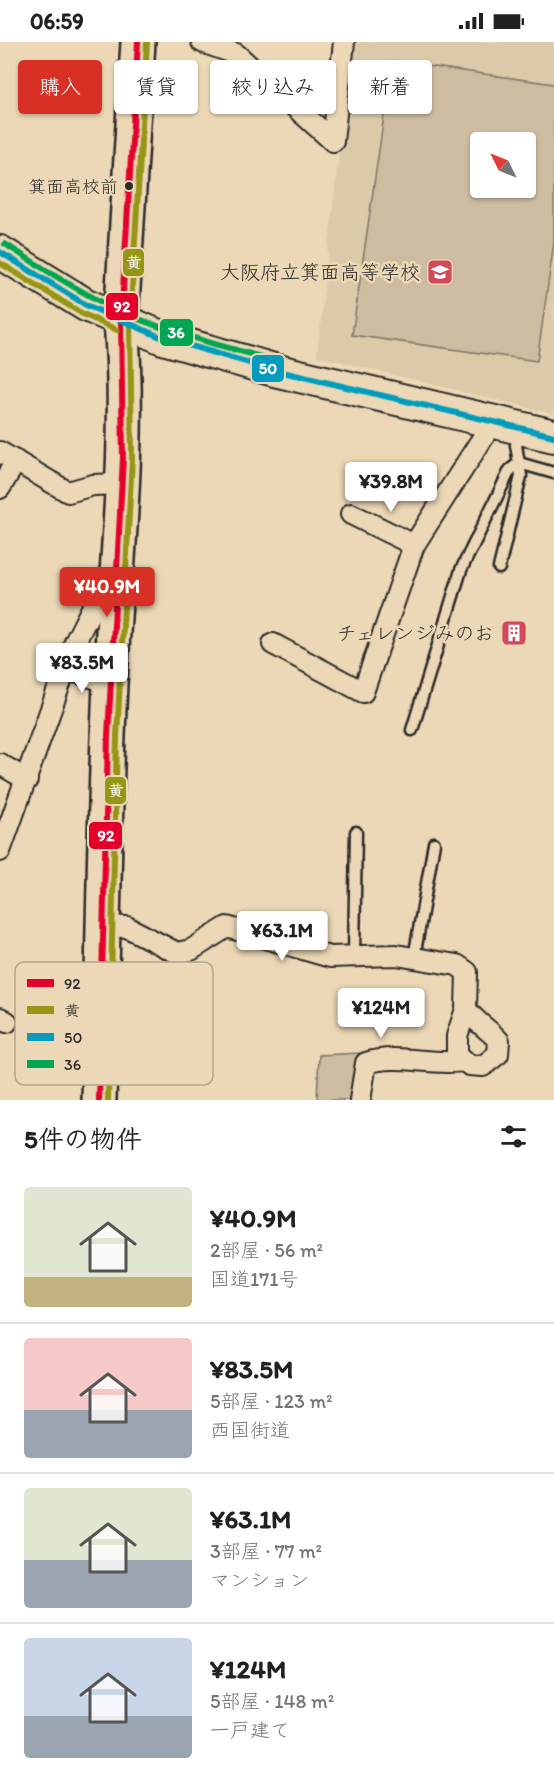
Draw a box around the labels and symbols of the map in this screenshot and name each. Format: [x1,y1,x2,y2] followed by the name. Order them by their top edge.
[470,132,536,198] north arrow
[28,176,118,198] place label: 箕面高校前
[123,180,135,192] marker: 箕面高校前
[122,248,145,277] line badge: 黄
[126,253,142,272] text: 黄
[425,257,455,287] school or university icon: 大阪府立箕面高等学校
[220,260,420,284] place label: 大阪府立箕面高等学校
[105,292,139,321] line badge: 92
[114,297,131,316] text: 92
[159,318,194,347] line badge: 36
[167,323,185,342] text: 36
[251,354,285,383] line badge: 50
[259,359,277,378] text: 50
[342,462,440,513] pin: ¥39.8M
[58,567,156,618] pin: ¥40.9M
[499,618,529,648] building icon: チェレンジみのお
[336,621,494,645] place label: チェレンジみのお
[33,643,131,694] pin: ¥83.5M
[104,776,127,805] line badge: 黄
[108,781,124,800] text: 黄
[88,821,123,850] line badge: 92
[98,826,115,845] text: 92
[233,911,331,962] pin: ¥63.1M
[15,962,213,1085] legend
[64,974,81,993] text: 92
[339,988,423,1039] pin: ¥124M
[64,1001,80,1020] text: 黄
[64,1028,82,1047] text: 50
[64,1055,81,1074] text: 36

